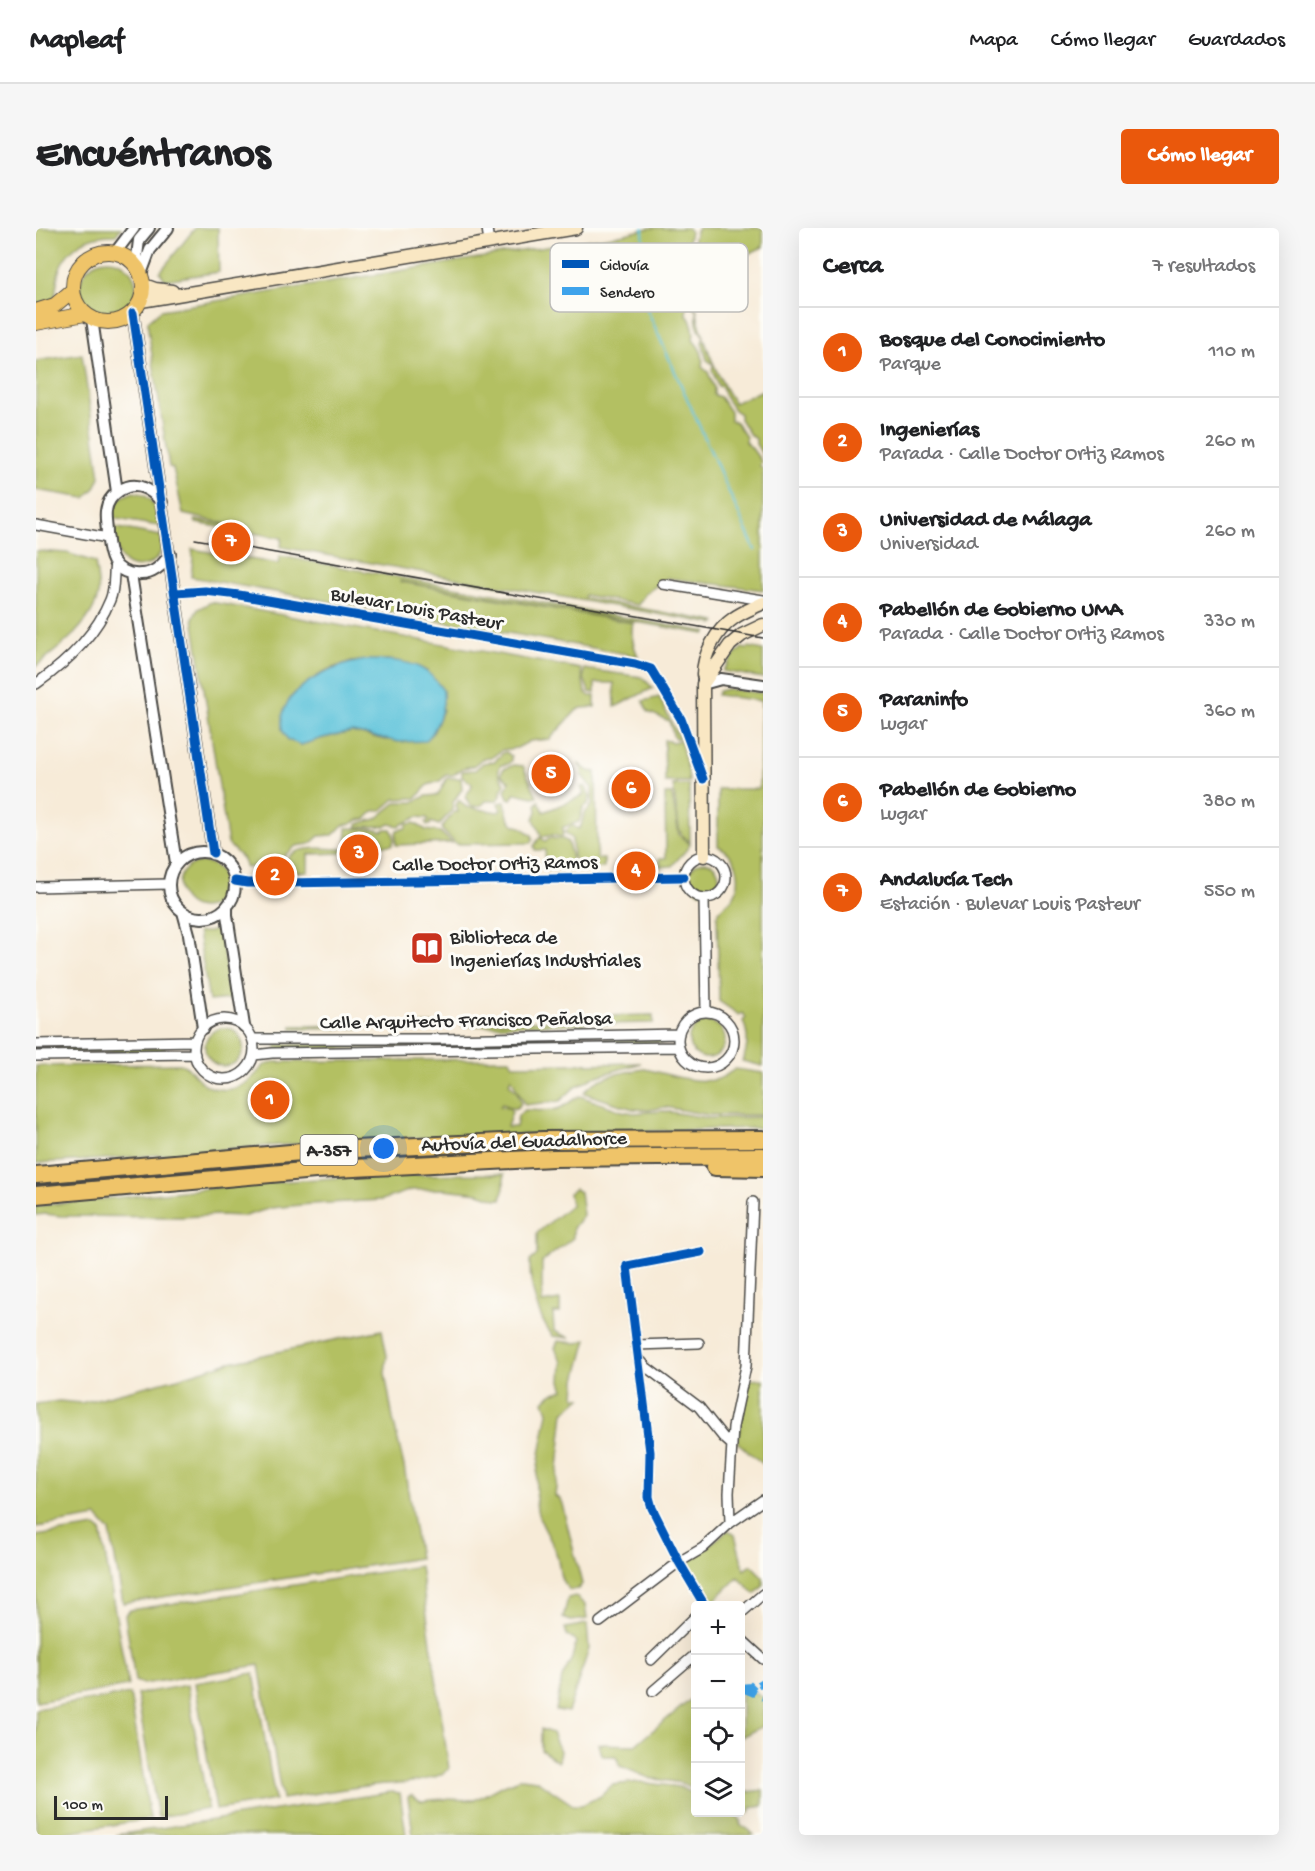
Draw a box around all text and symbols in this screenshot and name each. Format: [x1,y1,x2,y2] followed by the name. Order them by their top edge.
[30,25,124,58] text: Mapleaf
[969,29,1018,54] text: Mapa
[1051,29,1155,54] text: Cómo llegar
[1188,29,1285,54] text: Guardados
[1121,129,1279,184] button: Cómo llegar
[36,132,270,181] text: Encuéntranos
[550,243,748,312] legend
[823,252,883,283] text: Cerca
[1153,256,1255,279] text: 7 resultados
[600,258,650,277] text: Ciclovía
[600,285,655,304] text: Sendero
[880,328,1105,354] text: Bosque del Conocimiento
[838,341,847,364] text: 1
[1209,341,1255,364] text: 110 m
[880,354,941,377] text: Parque
[880,418,979,444] text: Ingenierías
[838,431,847,454] text: 2
[1205,431,1255,454] text: 260 m
[880,444,1164,467] text: Parada · Calle Doctor Ortiz Ramos
[880,508,1092,534] text: Universidad de Málaga
[212,520,250,564] pin: 7
[837,521,848,544] text: 3
[1205,521,1255,544] text: 260 m
[880,534,978,557] text: Universidad
[328,584,506,637] street label: Bulevar Louis Pasteur
[880,598,1122,624] text: Pabellón de Gobierno UMA
[838,611,847,634] text: 4
[1204,611,1255,634] text: 330 m
[880,624,1164,647] text: Parada · Calle Doctor Ortiz Ramos
[880,688,968,714] text: Paraninfo
[837,701,848,724] text: 5
[1204,701,1255,724] text: 360 m
[880,714,926,737] text: Lugar
[532,752,570,796] pin: 5
[612,766,650,812] pin: 6
[880,778,1076,804] text: Pabellón de Gobierno
[837,791,848,814] text: 6
[1203,791,1255,814] text: 380 m
[880,804,926,827] text: Lugar
[340,832,378,876] pin: 3
[616,848,656,894] pin: 4
[392,852,598,879] street label: Calle Doctor Ortiz Ramos
[256,854,294,898] pin: 2
[880,868,1012,894] text: Andalucía Tech
[837,881,848,904] text: 7
[1204,881,1255,904] text: 550 m
[880,894,1140,917] text: Estación · Bulevar Louis Pasteur
[449,928,641,974] place label: Biblioteca de Ingenierías Industriales
[409,930,445,966] library icon: Biblioteca de Ingenierías Industriales
[320,1008,613,1037] street label: Calle Arquitecto Francisco Peñalosa
[250,1078,290,1122] pin: 1
[421,1128,628,1159] street label: Autovía del Guadalhorce
[369,1134,398,1163] your location
[300,1135,358,1165] road number: A-357
[691,1601,745,1817] map controls
[691,1601,745,1655] button: +
[691,1655,745,1709] button: −
[691,1709,745,1763] button: locate
[691,1763,745,1817] button: layers
[54,1793,168,1820] scale bar
[63,1797,103,1816] text: 100 m

